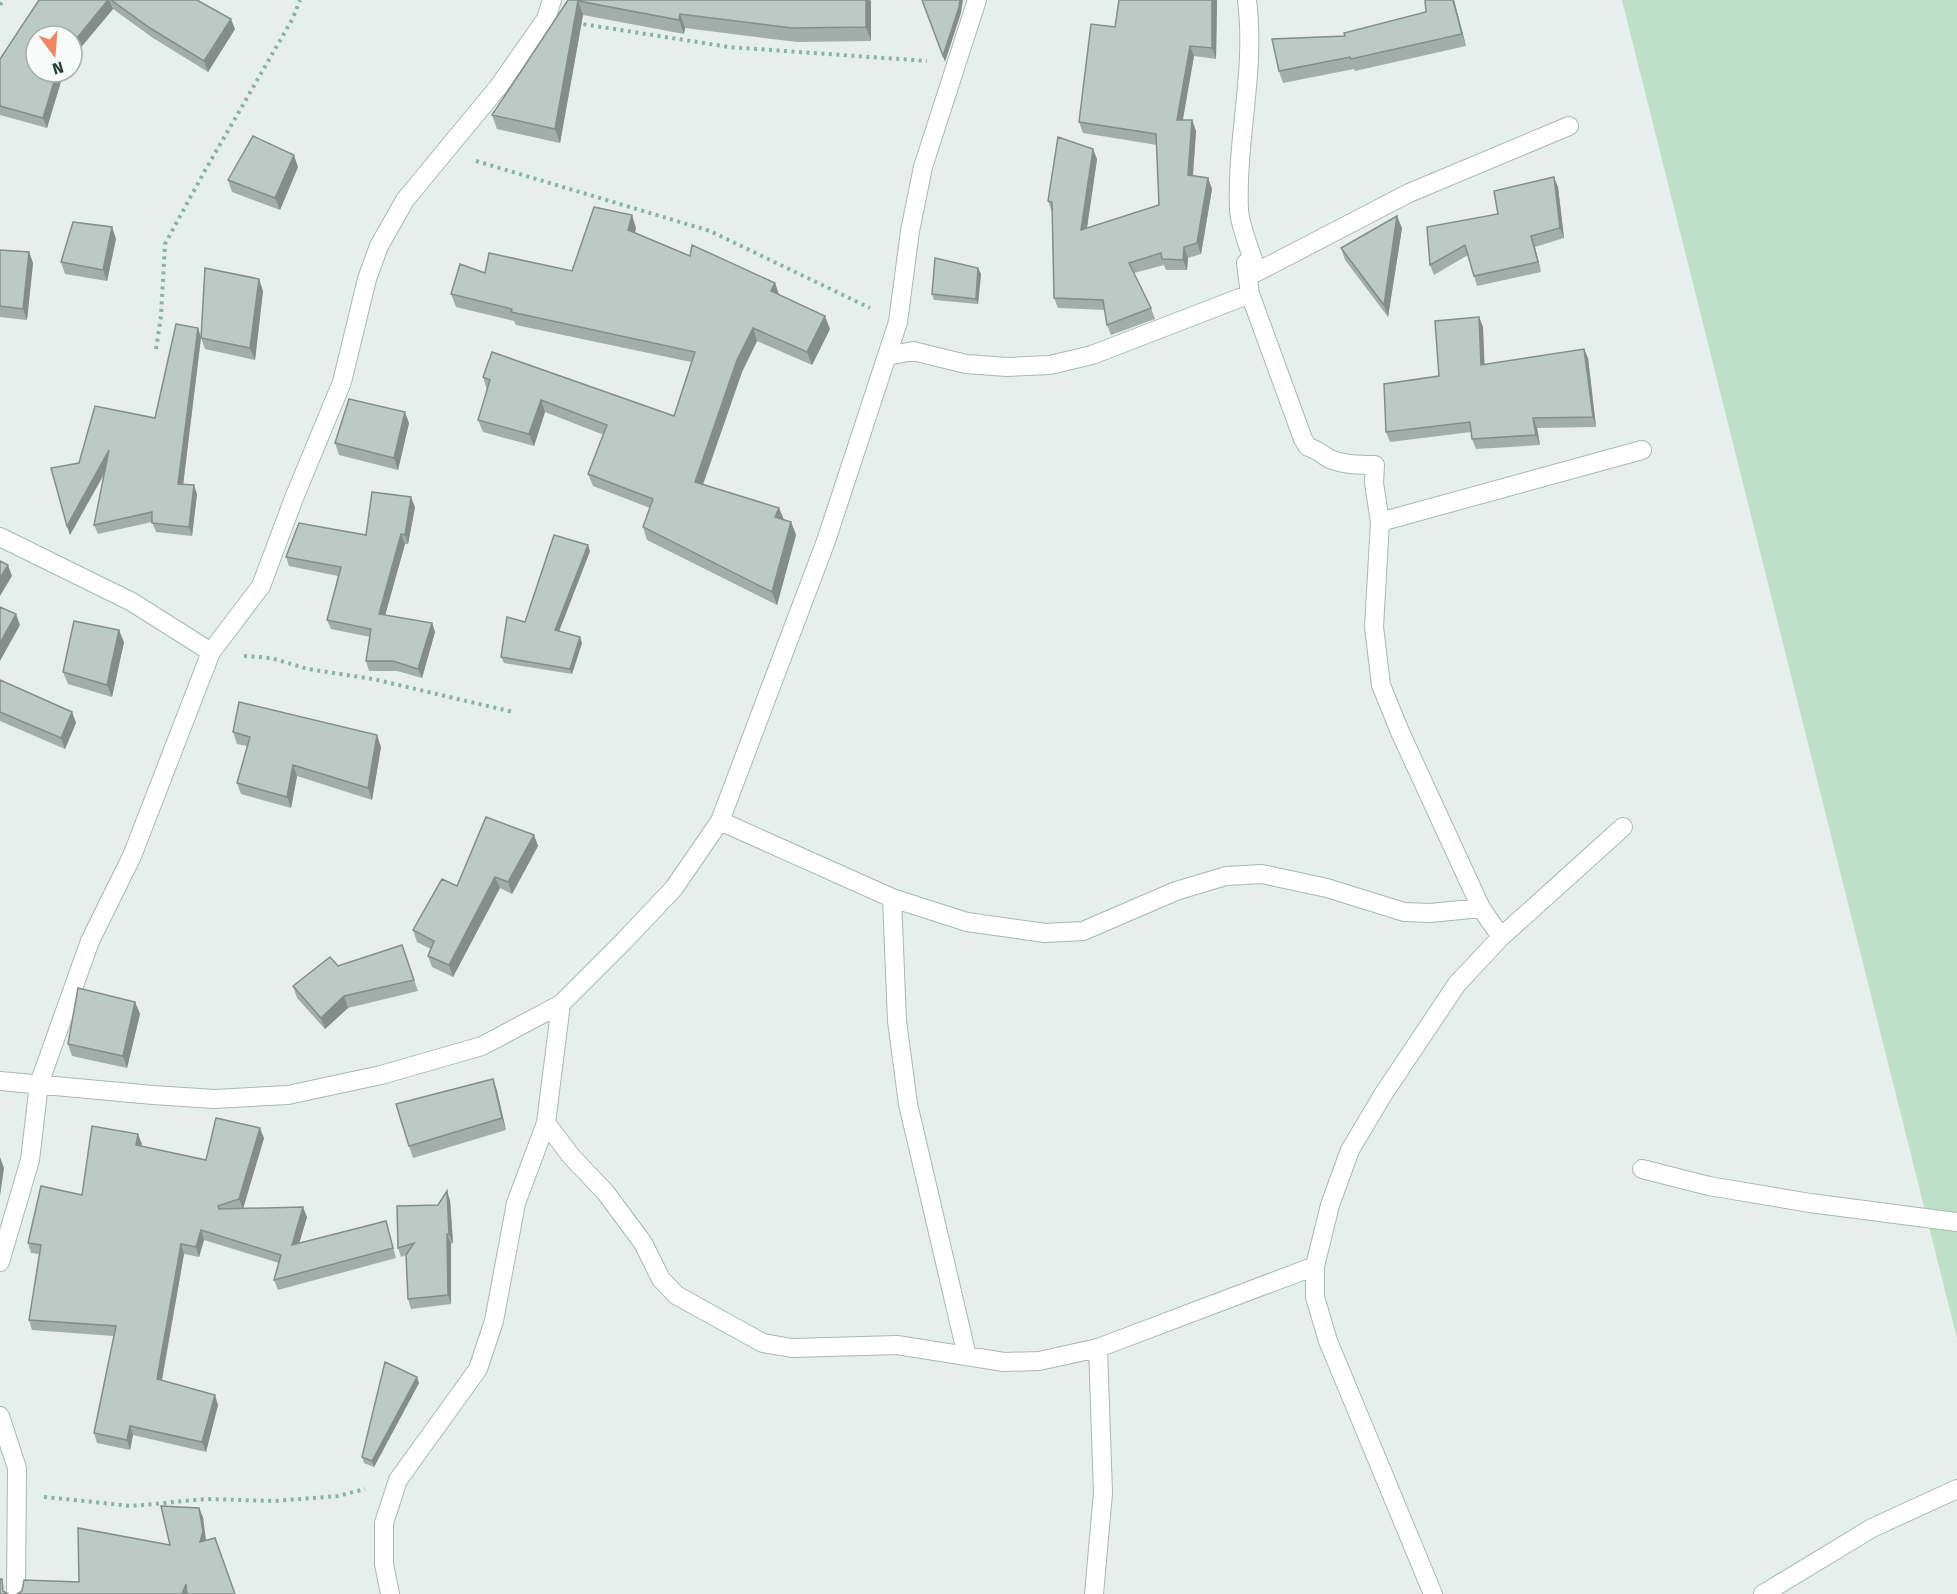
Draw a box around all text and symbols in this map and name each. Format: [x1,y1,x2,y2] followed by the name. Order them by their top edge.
[24,24,84,84] north arrow
[50,57,66,79] text: N

